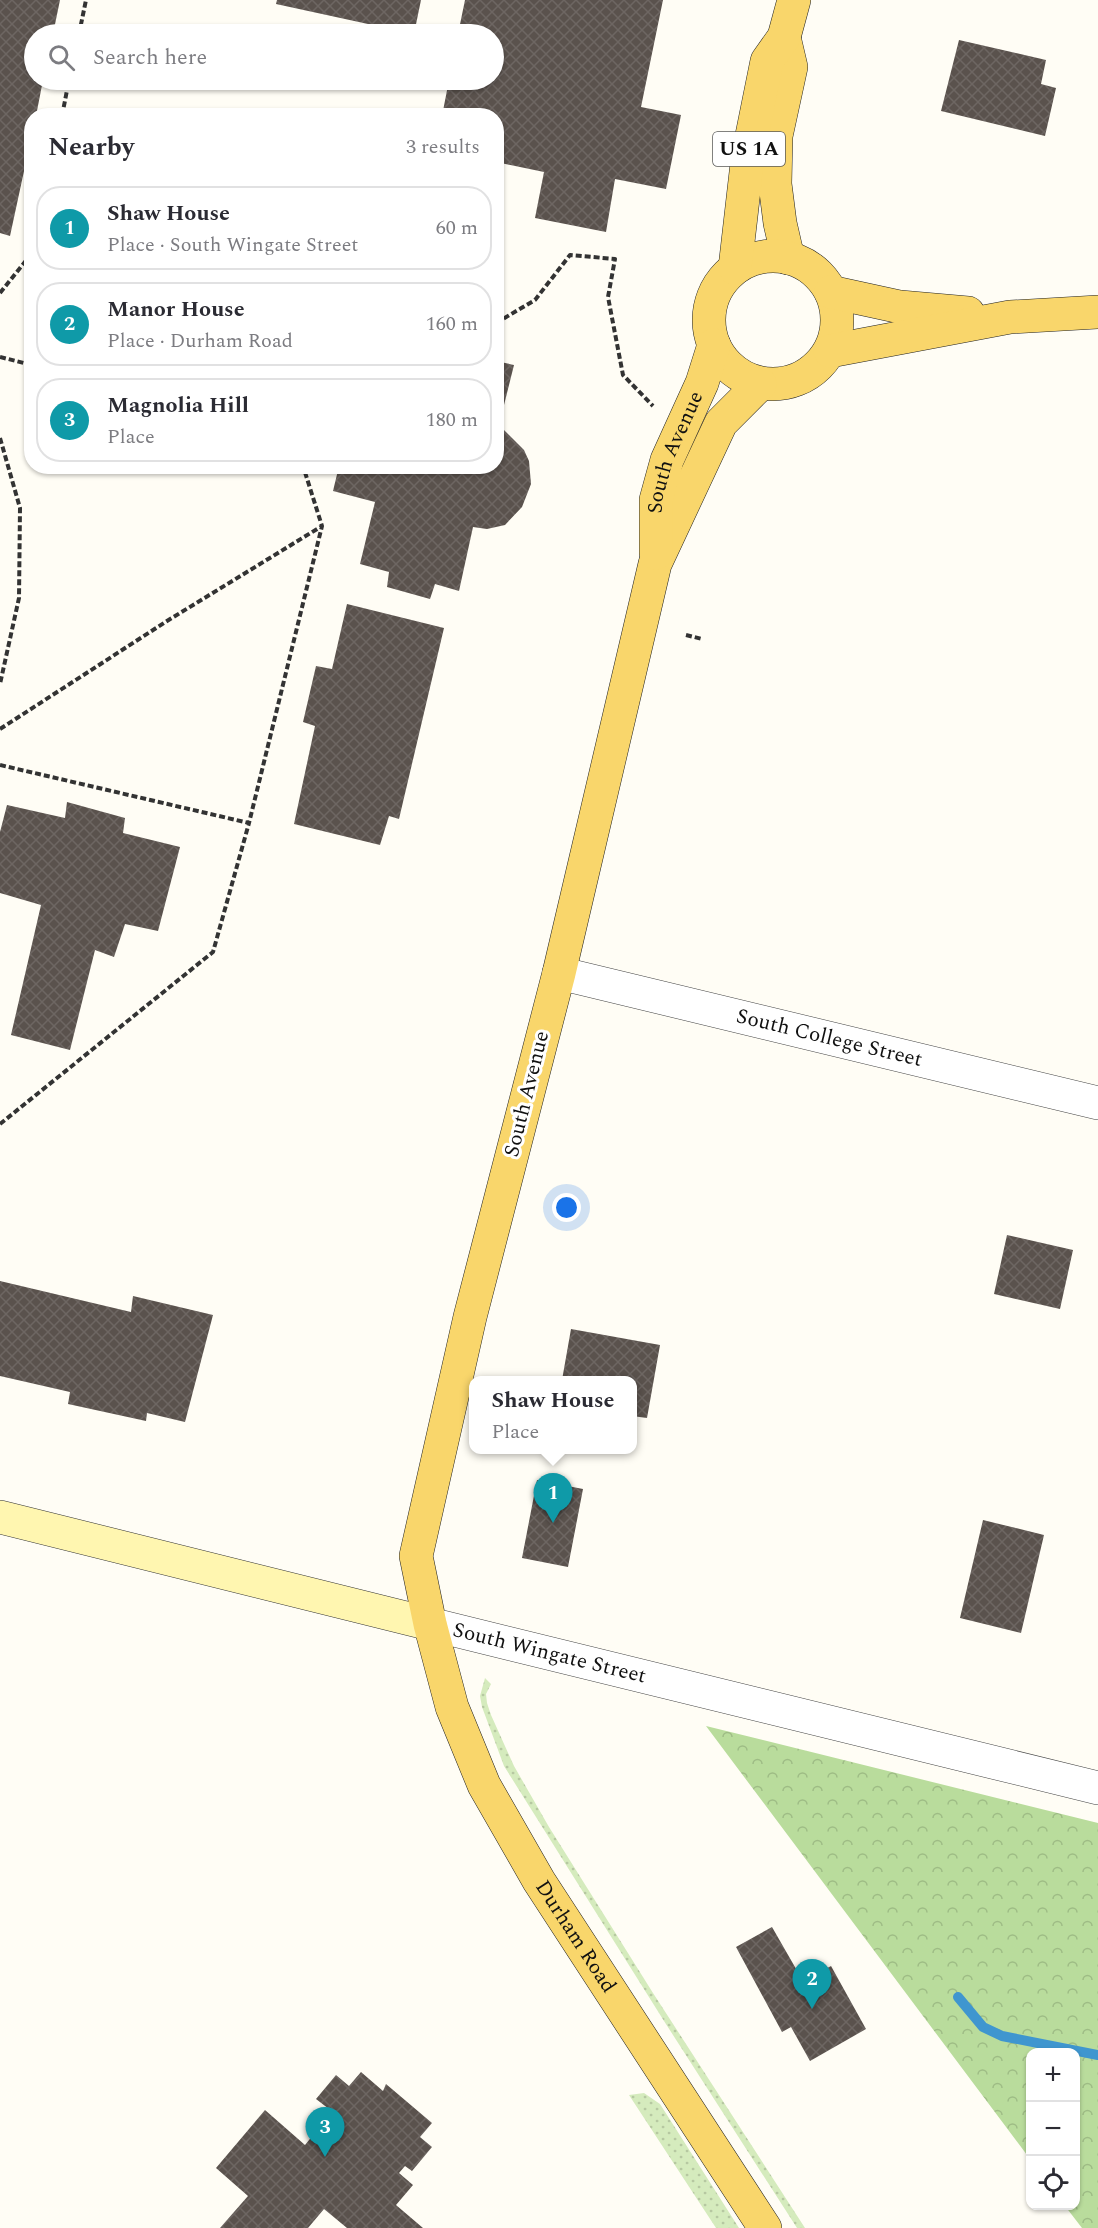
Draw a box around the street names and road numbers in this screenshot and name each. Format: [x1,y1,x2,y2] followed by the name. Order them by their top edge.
[713,132,785,166] road number: US 1A
[640,386,712,514] street label: South Avenue
[733,1000,926,1076] street label: South College Street
[496,1028,558,1160] street label: South Avenue
[449,1614,650,1693] street label: South Wingate Street
[527,1874,624,2000] street label: Durham Road

